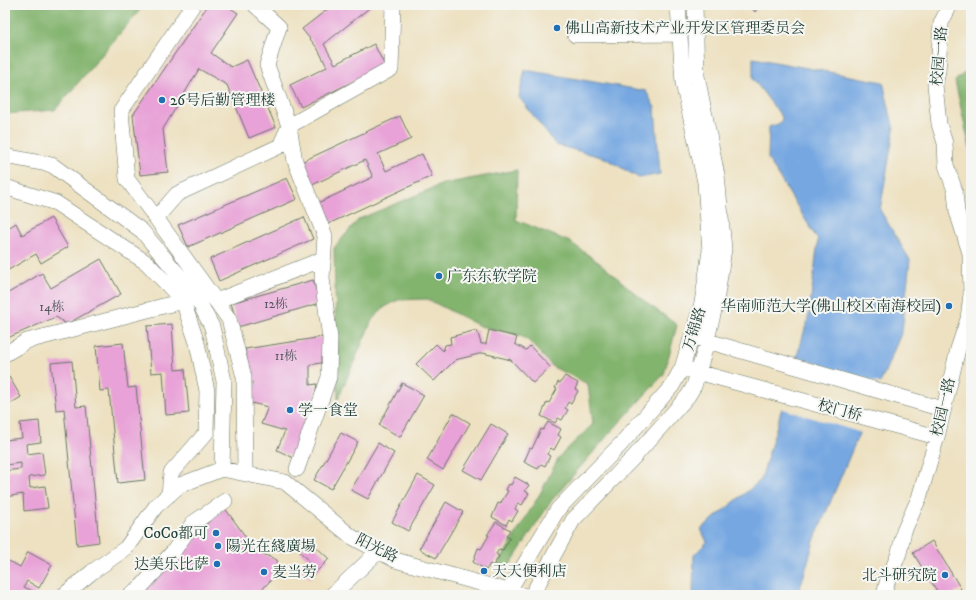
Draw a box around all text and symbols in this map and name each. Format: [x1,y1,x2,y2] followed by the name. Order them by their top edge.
[565,19,805,38] place label: 佛山高新技术产业开发区管理委员会
[552,23,562,33] marker: 佛山高新技术产业开发区管理委员会
[927,25,952,87] street label: 校园一路
[170,91,275,110] place label: 26号后勤管理楼
[157,95,167,105] marker: 26号后勤管理楼
[447,267,537,286] place label: 广东东软学院
[434,271,444,281] marker: 广东东软学院
[264,296,288,312] house number: 12栋
[721,297,941,316] place label: 华南师范大学(佛山校区南海校园)
[39,299,65,315] house number: 14栋
[944,301,954,311] marker: 华南师范大学(佛山校区南海校园)
[679,305,710,353] street label: 万锦路
[275,348,297,364] house number: 11栋
[927,376,959,438] street label: 校园一路
[816,395,864,425] street label: 校门桥
[298,401,358,420] place label: 学一食堂
[285,405,295,415] marker: 学一食堂
[143,524,208,543] place label: CoCo都可
[211,528,221,538] marker: CoCo都可
[352,530,401,567] street label: 阳光路
[226,537,316,556] place label: 陽光在綫廣場
[213,541,223,551] marker: 陽光在綫廣場
[134,555,209,574] place label: 达美乐比萨
[212,559,222,569] marker: 达美乐比萨
[492,562,567,581] place label: 天天便利店
[272,563,317,582] place label: 麦当劳
[479,566,489,576] marker: 天天便利店
[862,566,937,585] place label: 北斗研究院
[259,567,269,577] marker: 麦当劳
[940,570,950,580] marker: 北斗研究院

